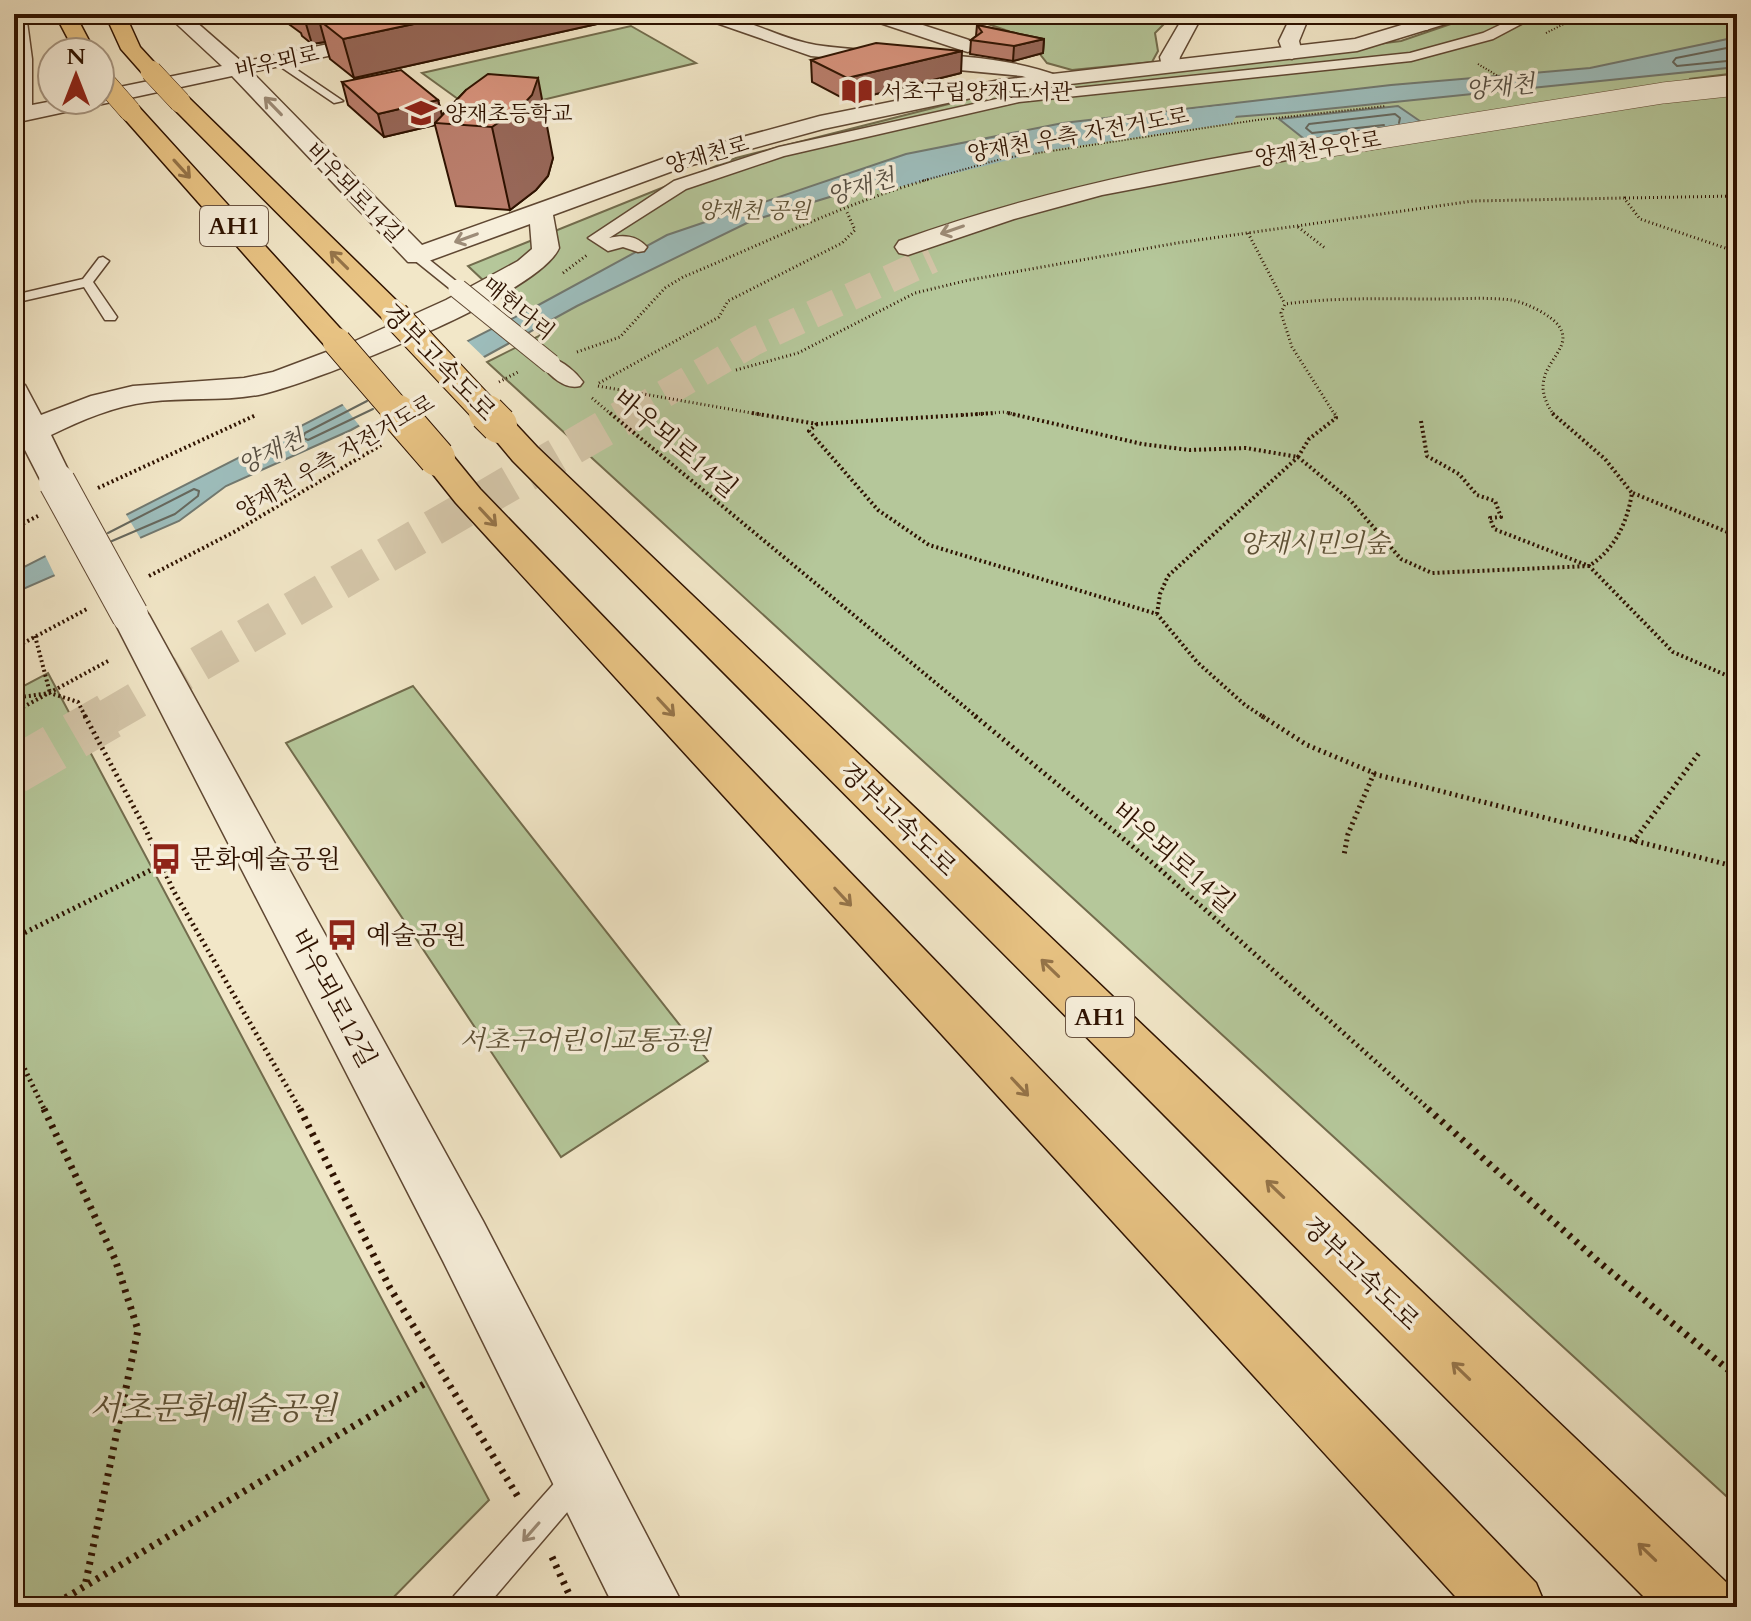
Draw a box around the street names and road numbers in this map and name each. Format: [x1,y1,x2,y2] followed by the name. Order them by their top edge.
[233,38,322,85] street label: 바우뫼로
[965,101,1191,169] street label: 양재천 우측 자전거도로
[1253,124,1383,174] street label: 양재천우안로
[662,129,752,181] street label: 양재천로
[299,136,410,249] street label: 비우뫼로14길
[200,206,268,246] road number: AH1
[476,270,561,347] street label: 매헌다리
[374,296,504,429] street label: 경부고속도로
[606,381,745,506] street label: 바우뫼로14길
[231,388,440,526] street label: 양재천 우측 자전거도로
[831,754,964,884] street label: 경부고속도로
[1105,794,1243,921] street label: 바우뫼로14길
[282,923,385,1074] street label: 바우뫼로12길
[1066,997,1134,1037] road number: AH1
[1294,1208,1427,1338] street label: 경부고속도로

